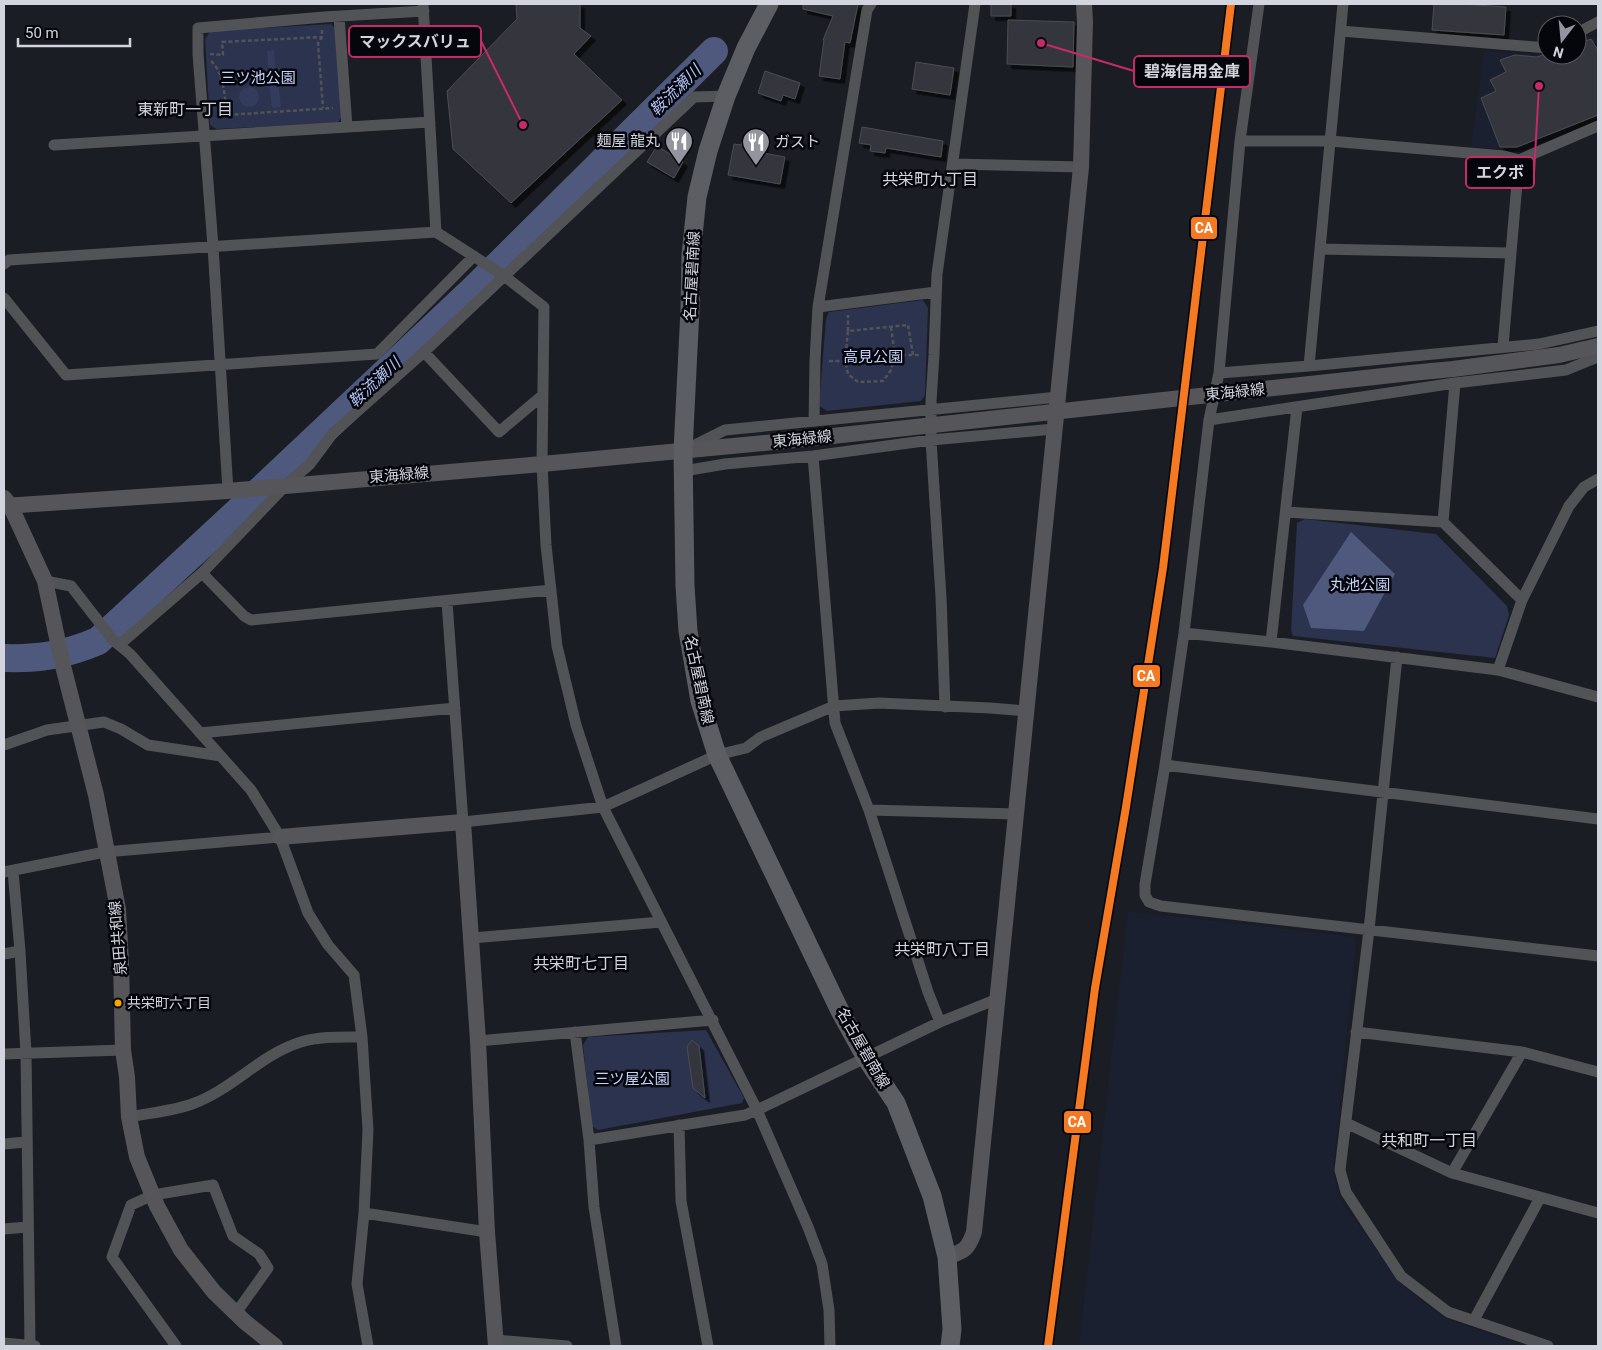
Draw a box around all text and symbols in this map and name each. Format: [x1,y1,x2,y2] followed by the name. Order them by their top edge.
[18,15,130,47] scale bar
[1537,15,1587,65] north arrow
[25,24,59,42] text: 50 m
[349,26,481,57] callout: マックスバリュ
[359,32,471,51] text: マックスバリュ
[1551,43,1565,62] text: N
[1134,56,1250,87] callout: 碧海信用金庫
[646,60,706,120] water label: 鞍流瀬川
[1144,62,1240,81] text: 碧海信用金庫
[220,69,296,87] park label: 三ツ池公園
[137,100,233,119] district label: 東新町一丁目
[664,126,694,165] restaurant icon: 麺屋 龍丸
[741,127,771,166] restaurant icon: ガスト
[596,132,660,150] place label: 麺屋 龍丸
[775,133,820,151] place label: ガスト
[1466,157,1534,188] callout: エクボ
[1476,163,1524,182] text: エクボ
[882,170,978,189] district label: 共栄町九丁目
[1190,216,1218,240] line badge: CA
[1195,220,1214,236] text: CA
[681,231,703,321] street label: 名古屋碧南線
[843,348,903,366] park label: 高見公園
[344,352,406,411] water label: 鞍流瀬川
[1204,380,1266,404] street label: 東海緑線
[771,427,833,451] street label: 東海緑線
[368,463,430,487] street label: 東海緑線
[1330,576,1390,594] park label: 丸池公園
[681,634,717,726] street label: 名古屋碧南線
[1132,664,1161,688] line badge: CA
[1137,668,1156,684] text: CA
[106,900,130,976] street label: 泉田共和線
[894,940,990,959] district label: 共栄町八丁目
[533,954,629,973] district label: 共栄町七丁目
[127,995,211,1011] place label: 共栄町六丁目
[113,998,123,1008] marker: 共栄町六丁目
[833,1005,893,1091] street label: 名古屋碧南線
[594,1070,670,1088] park label: 三ツ屋公園
[1063,1110,1092,1134] line badge: CA
[1068,1114,1087,1130] text: CA
[1381,1131,1477,1150] district label: 共和町一丁目

